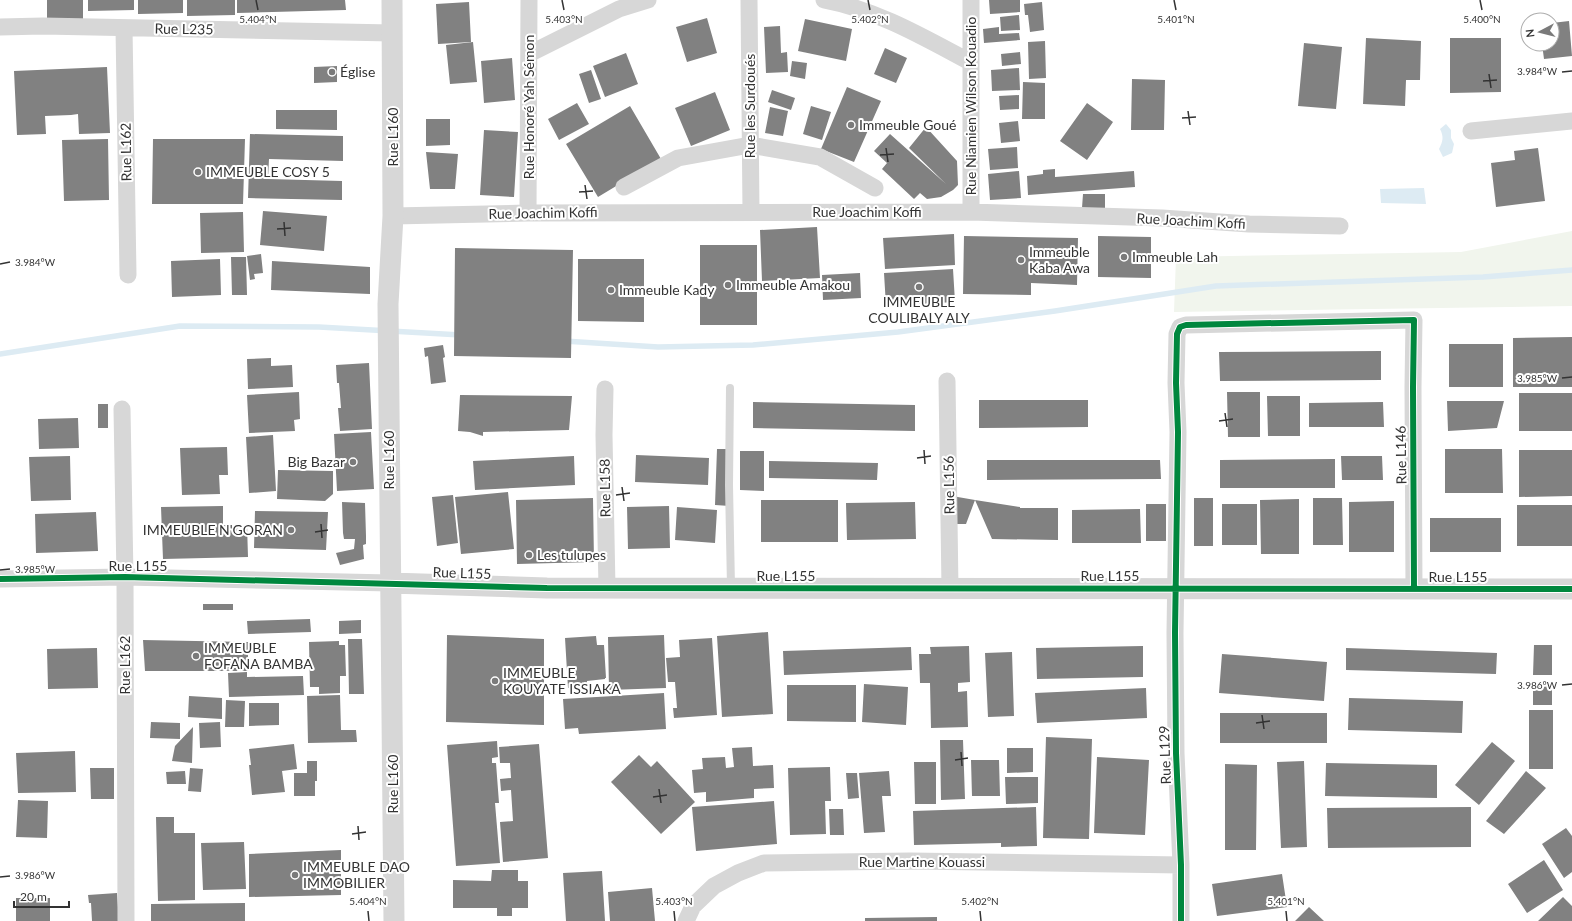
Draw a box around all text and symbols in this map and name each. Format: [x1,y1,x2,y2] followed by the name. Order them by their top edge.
[1520,12,1560,52] north arrow
[239,13,277,25] text: 5.404°N
[545,13,583,25] text: 5.403°N
[851,13,889,25] text: 5.402°N
[1157,13,1195,25] text: 5.401°N
[1463,13,1501,25] text: 5.400°N
[962,17,979,195] street label: Rue Niamien Wilson Kouadio
[154,19,214,38] street label: Rue L235
[1523,28,1537,38] text: N
[520,35,537,179] street label: Rue Honoré Yah Sémon
[741,54,758,158] street label: Rue les Surdoués
[340,63,375,80] place label: Église
[1517,65,1558,77] text: 3.984°W
[327,67,337,77] marker: Église
[384,108,401,166] street label: Rue L160
[859,116,956,133] place label: Immeuble Goué
[846,120,856,130] marker: Immeuble Goué
[116,122,135,182] street label: Rue L162
[206,163,330,180] place label: IMMEUBLE COSY 5
[193,167,203,177] marker: IMMEUBLE COSY 5
[488,203,598,222] street label: Rue Joachim Koffi
[812,203,922,220] street label: Rue Joachim Koffi
[1136,209,1246,232] street label: Rue Joachim Koffi
[1029,243,1090,276] place label: Immeuble Kaba Awa
[1132,248,1218,265] place label: Immeuble Lah
[1119,252,1129,262] marker: Immeuble Lah
[1016,255,1026,265] marker: Immeuble Kaba Awa
[15,256,56,268] text: 3.984°W
[736,276,850,293] place label: Immeuble Amakou
[723,280,733,290] marker: Immeuble Amakou
[619,281,715,298] place label: Immeuble Kady
[914,282,924,292] marker: IMMEUBLE COULIBALY ALY
[606,285,616,295] marker: Immeuble Kady
[868,293,970,326] place label: IMMEUBLE COULIBALY ALY
[1517,372,1558,384] text: 3.985°W
[1391,425,1410,485] street label: Rue L146
[380,431,397,489] street label: Rue L160
[288,453,345,470] place label: Big Bazar
[939,455,958,515] street label: Rue L156
[348,457,358,467] marker: Big Bazar
[595,458,614,518] street label: Rue L158
[143,521,283,538] place label: IMMEUBLE N'GORAN
[286,525,296,535] marker: IMMEUBLE N'GORAN
[537,546,606,563] place label: Les tulupes
[524,550,534,560] marker: Les tulupes
[109,557,167,574] street label: Rue L155
[15,563,56,575] text: 3.985°W
[432,563,492,582] street label: Rue L155
[757,567,815,584] street label: Rue L155
[1081,567,1139,584] street label: Rue L155
[1429,568,1487,585] street label: Rue L155
[116,636,133,694] street label: Rue L162
[204,639,313,672] place label: IMMEUBLE FOFANA BAMBA
[191,651,201,661] marker: IMMEUBLE FOFANA BAMBA
[503,664,621,697] place label: IMMEUBLE KOUYATE ISSIAKA
[490,676,500,686] marker: IMMEUBLE KOUYATE ISSIAKA
[1517,679,1558,691] text: 3.986°W
[1155,725,1174,785] street label: Rue L129
[384,755,401,813] street label: Rue L160
[859,853,985,870] street label: Rue Martine Kouassi
[303,858,410,891] place label: IMMEUBLE DAO IMMOBILIER
[15,869,56,881] text: 3.986°W
[290,870,300,880] marker: IMMEUBLE DAO IMMOBILIER
[14,883,69,909] scale bar
[20,889,47,904] text: 20 m
[349,895,387,907] text: 5.404°N
[655,895,693,907] text: 5.403°N
[961,895,999,907] text: 5.402°N
[1267,895,1305,907] text: 5.401°N

